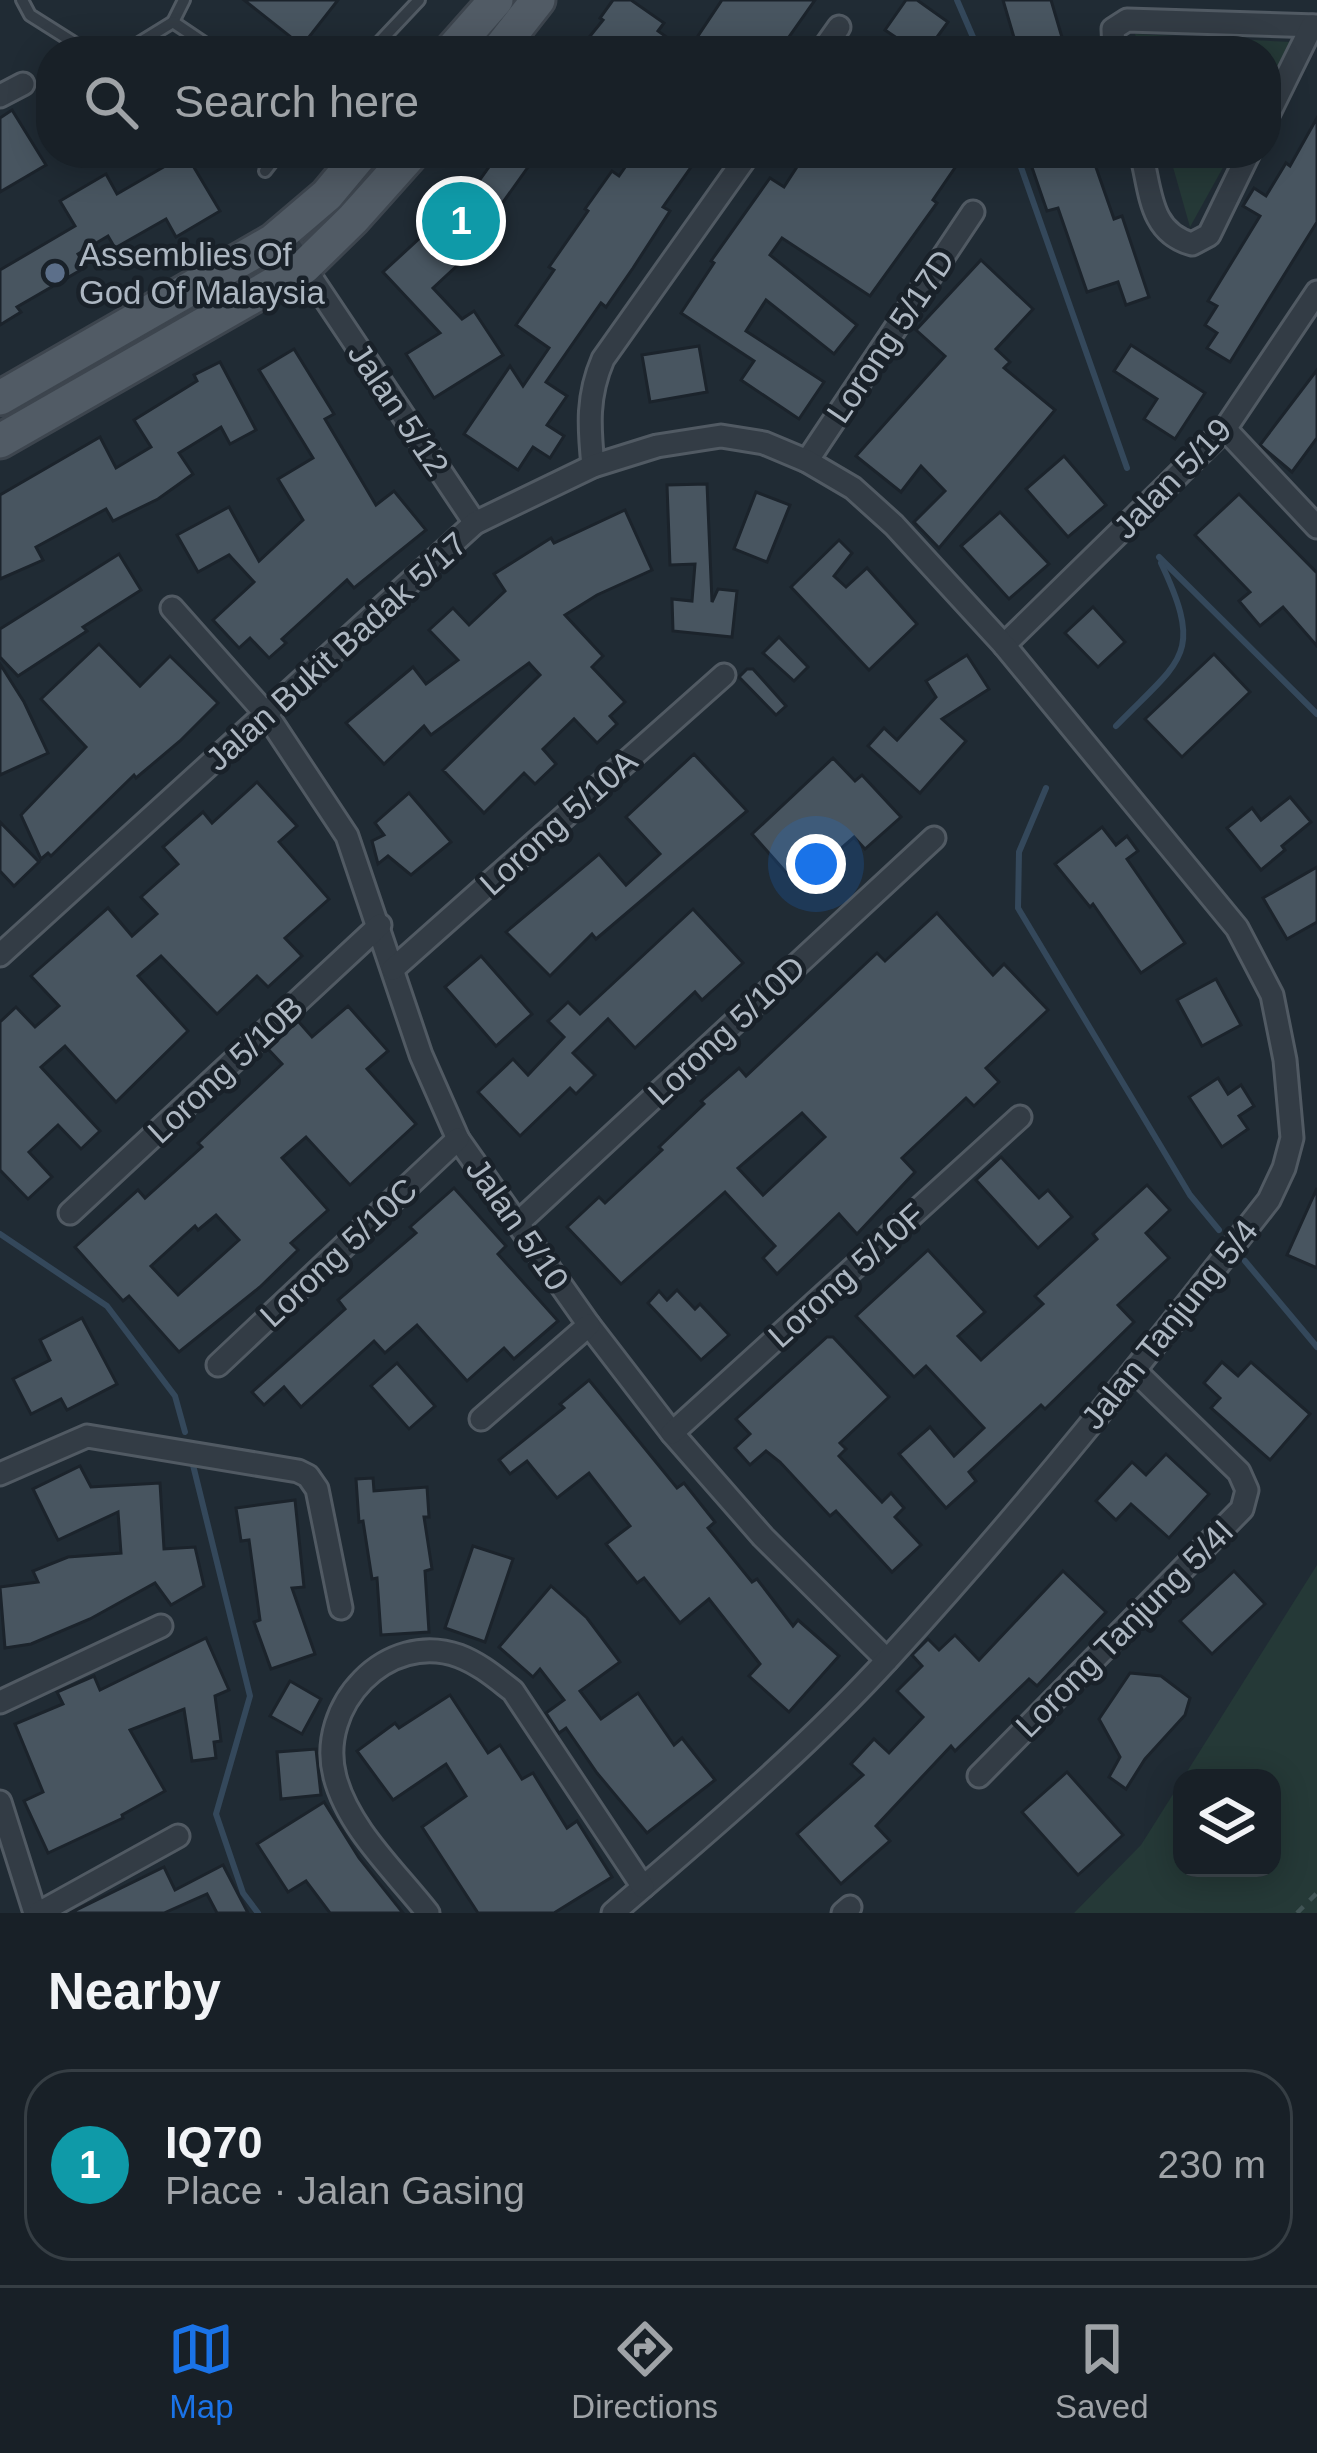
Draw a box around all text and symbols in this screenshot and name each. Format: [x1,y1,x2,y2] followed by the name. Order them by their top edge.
[36,36,1281,168] search box
[78,69,144,135] icon: search
[174,76,419,127] text: Search here
[422,176,500,266] pin: 1
[79,236,325,311] place label: Assemblies Of God Of Malaysia
[819,243,962,430] street label: Lorong 5/17D
[42,260,68,286] marker: Assemblies Of God Of Malaysia
[341,336,457,483] street label: Jalan 5/12
[1106,411,1239,546] street label: Jalan 5/19
[199,525,474,778] street label: Jalan Bukit Badak 5/17
[472,742,644,902] street label: Lorong 5/10A
[786,834,846,894] your location
[641,949,812,1112] street label: Lorong 5/10D
[140,988,310,1150] street label: Lorong 5/10B
[459,1151,576,1297] street label: Jalan 5/10
[253,1171,424,1334] street label: Lorong 5/10C
[761,1196,932,1355] street label: Lorong 5/10F
[1074,1212,1265,1436] street label: Jalan Tanjung 5/4
[1008,1512,1240,1744] street label: Lorong Tanjung 5/4I
[1173,1769,1281,1877] map controls
[1173,1769,1281,1877] button: layers
[48,1963,221,2020] text: Nearby
[165,2117,263,2168] text: IQ70
[79,2143,101,2186] text: 1
[1158,2143,1266,2186] text: 230 m
[165,2169,525,2212] text: Place · Jalan Gasing
[168,2316,234,2426] tab: Map
[571,2316,718,2426] tab: Directions
[1055,2316,1149,2426] tab: Saved

